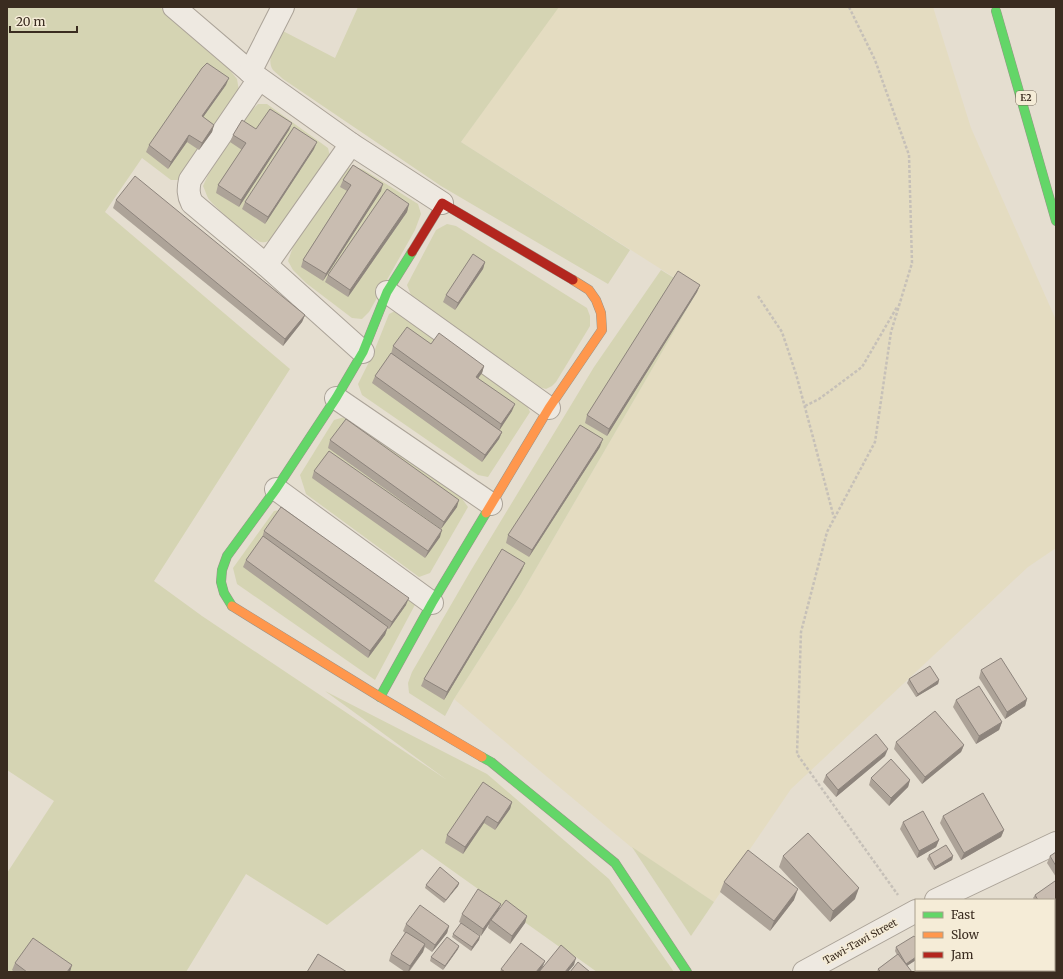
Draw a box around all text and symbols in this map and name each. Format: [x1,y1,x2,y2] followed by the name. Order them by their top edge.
[10,8,77,34] scale bar
[16,14,45,29] text: 20 m
[1016,91,1036,105] road number: E2
[915,899,1055,971] legend
[951,907,975,922] text: Fast
[821,916,900,967] street label: Tawi-Tawi Street
[951,927,980,942] text: Slow
[950,947,974,962] text: Jam

